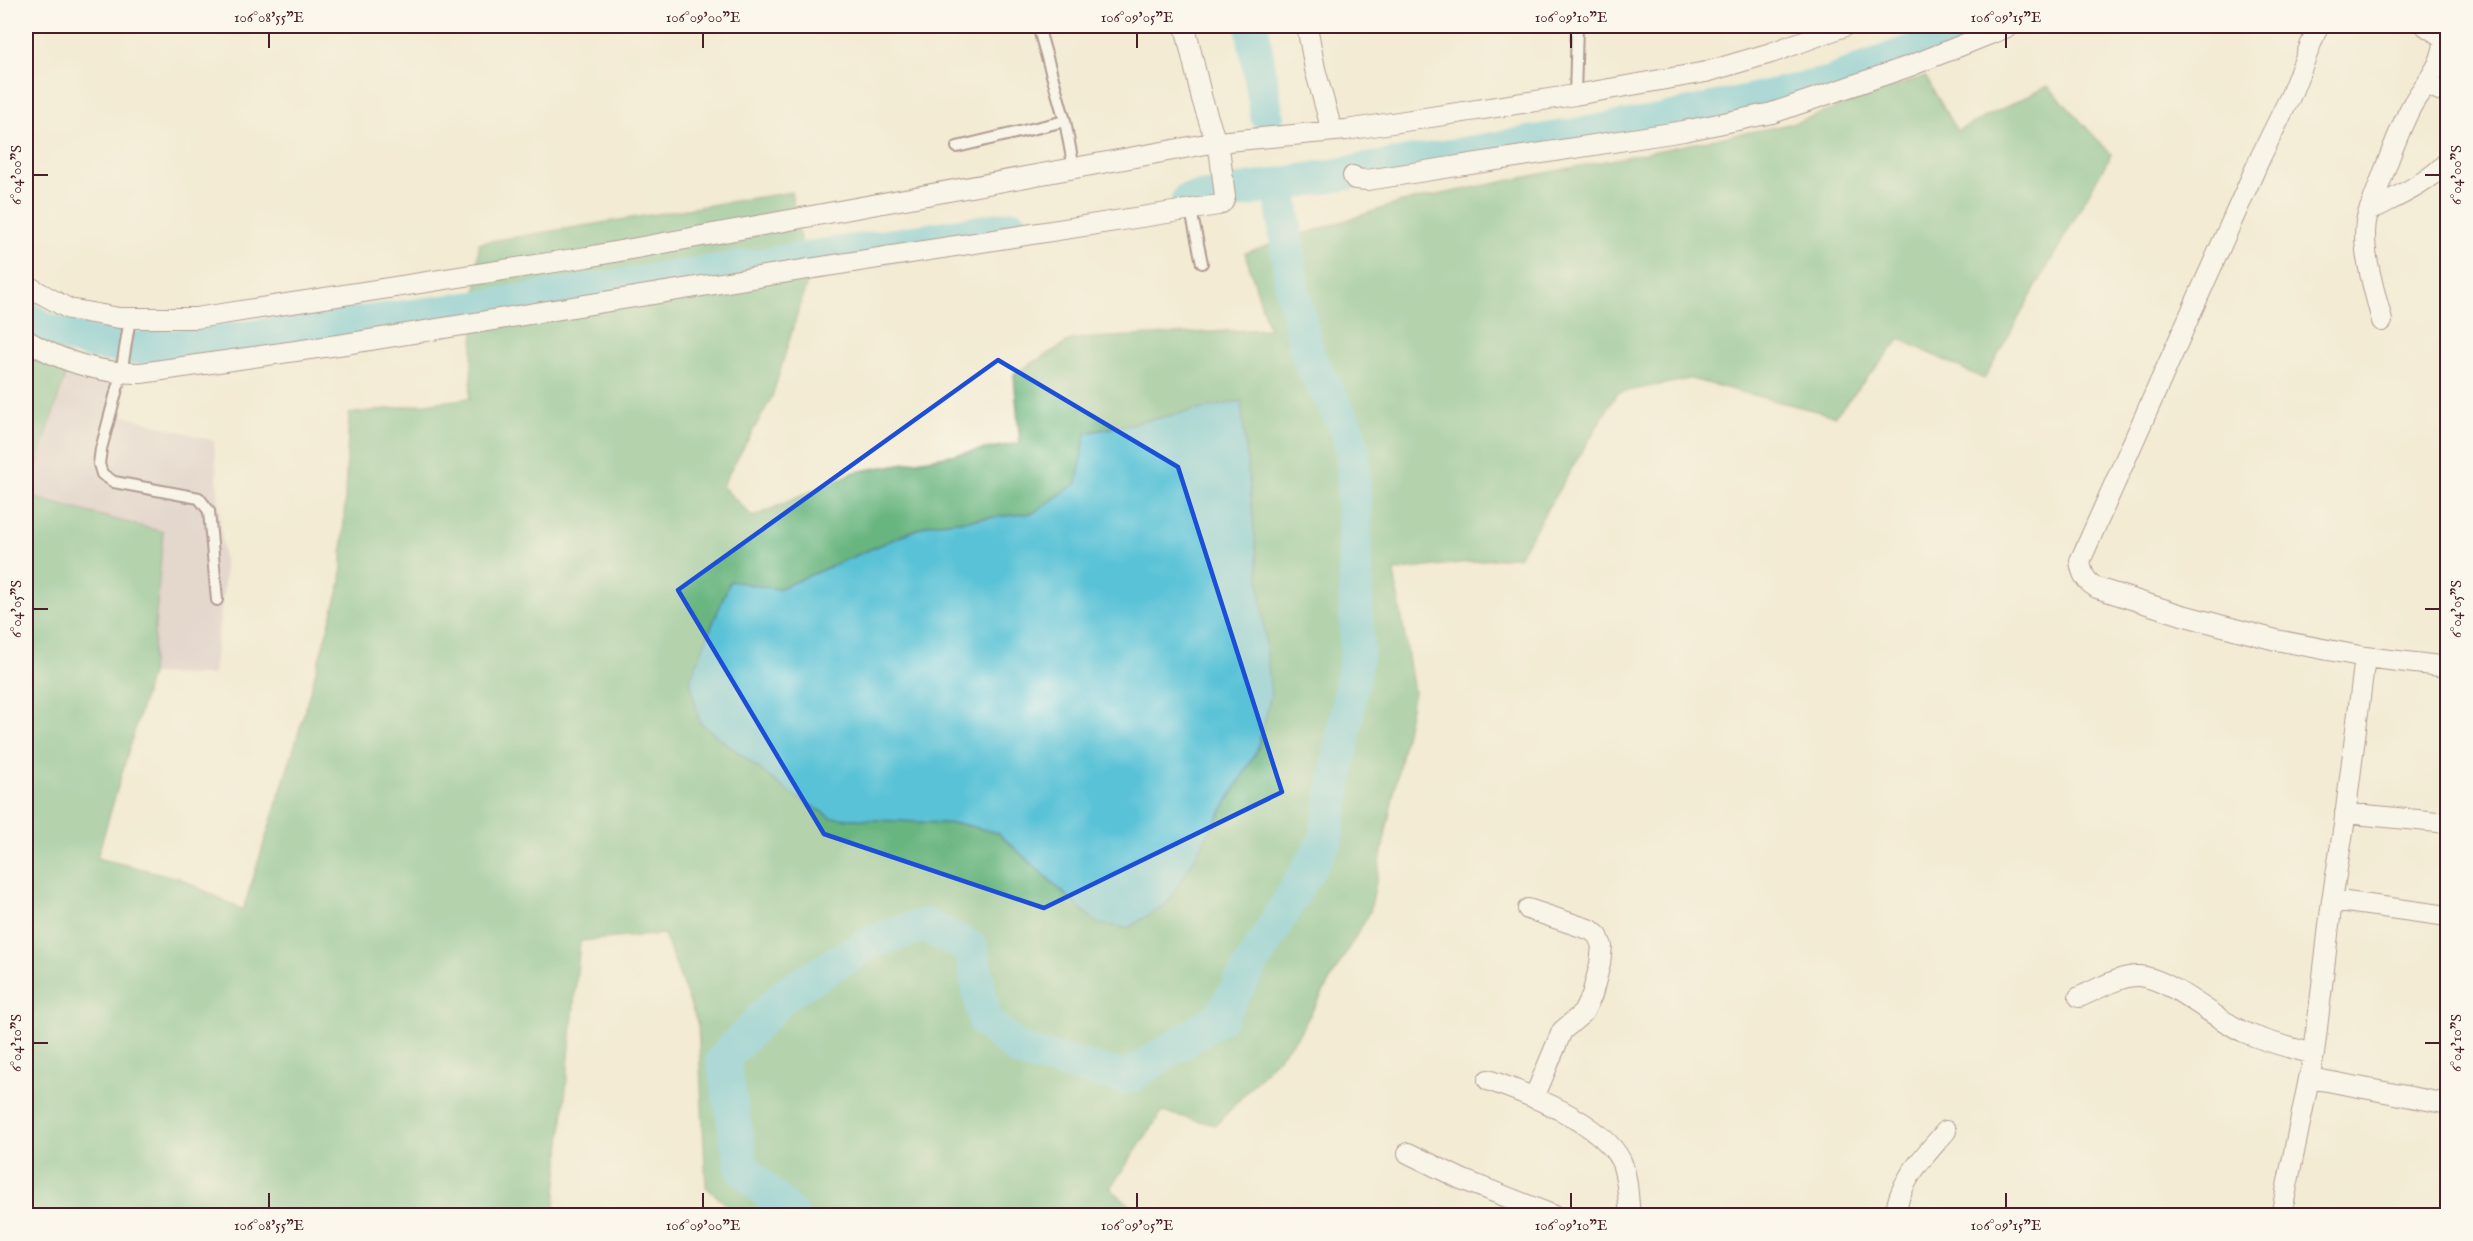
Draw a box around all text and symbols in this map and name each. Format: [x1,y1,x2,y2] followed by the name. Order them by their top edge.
[234,8,304,27] text: 106°08'55"E
[666,8,740,27] text: 106°09'00"E
[1101,8,1173,27] text: 106°09'05"E
[1535,8,1607,27] text: 106°09'10"E
[1971,8,2041,27] text: 106°09'15"E
[7,145,26,205] text: 6°04'00"S
[2447,145,2466,205] text: 6°04'00"S
[7,580,26,638] text: 6°04'05"S
[2447,580,2466,638] text: 6°04'05"S
[7,1014,26,1072] text: 6°04'10"S
[2447,1014,2466,1072] text: 6°04'10"S
[234,1216,304,1235] text: 106°08'55"E
[666,1216,740,1235] text: 106°09'00"E
[1101,1216,1173,1235] text: 106°09'05"E
[1535,1216,1607,1235] text: 106°09'10"E
[1971,1216,2041,1235] text: 106°09'15"E

